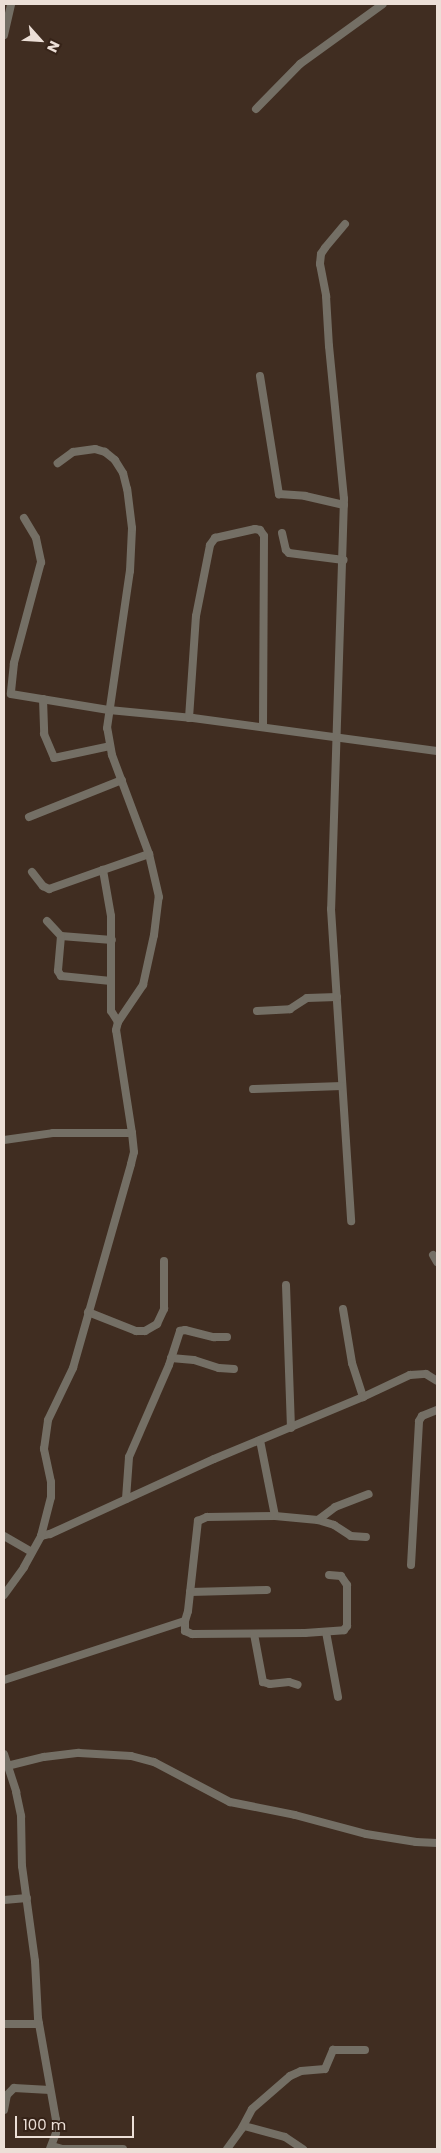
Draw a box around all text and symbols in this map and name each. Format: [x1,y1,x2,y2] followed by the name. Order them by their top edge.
[15,15,65,65] north arrow
[42,37,65,56] text: N
[18,2106,136,2138] scale bar
[23,2114,66,2135] text: 100 m

